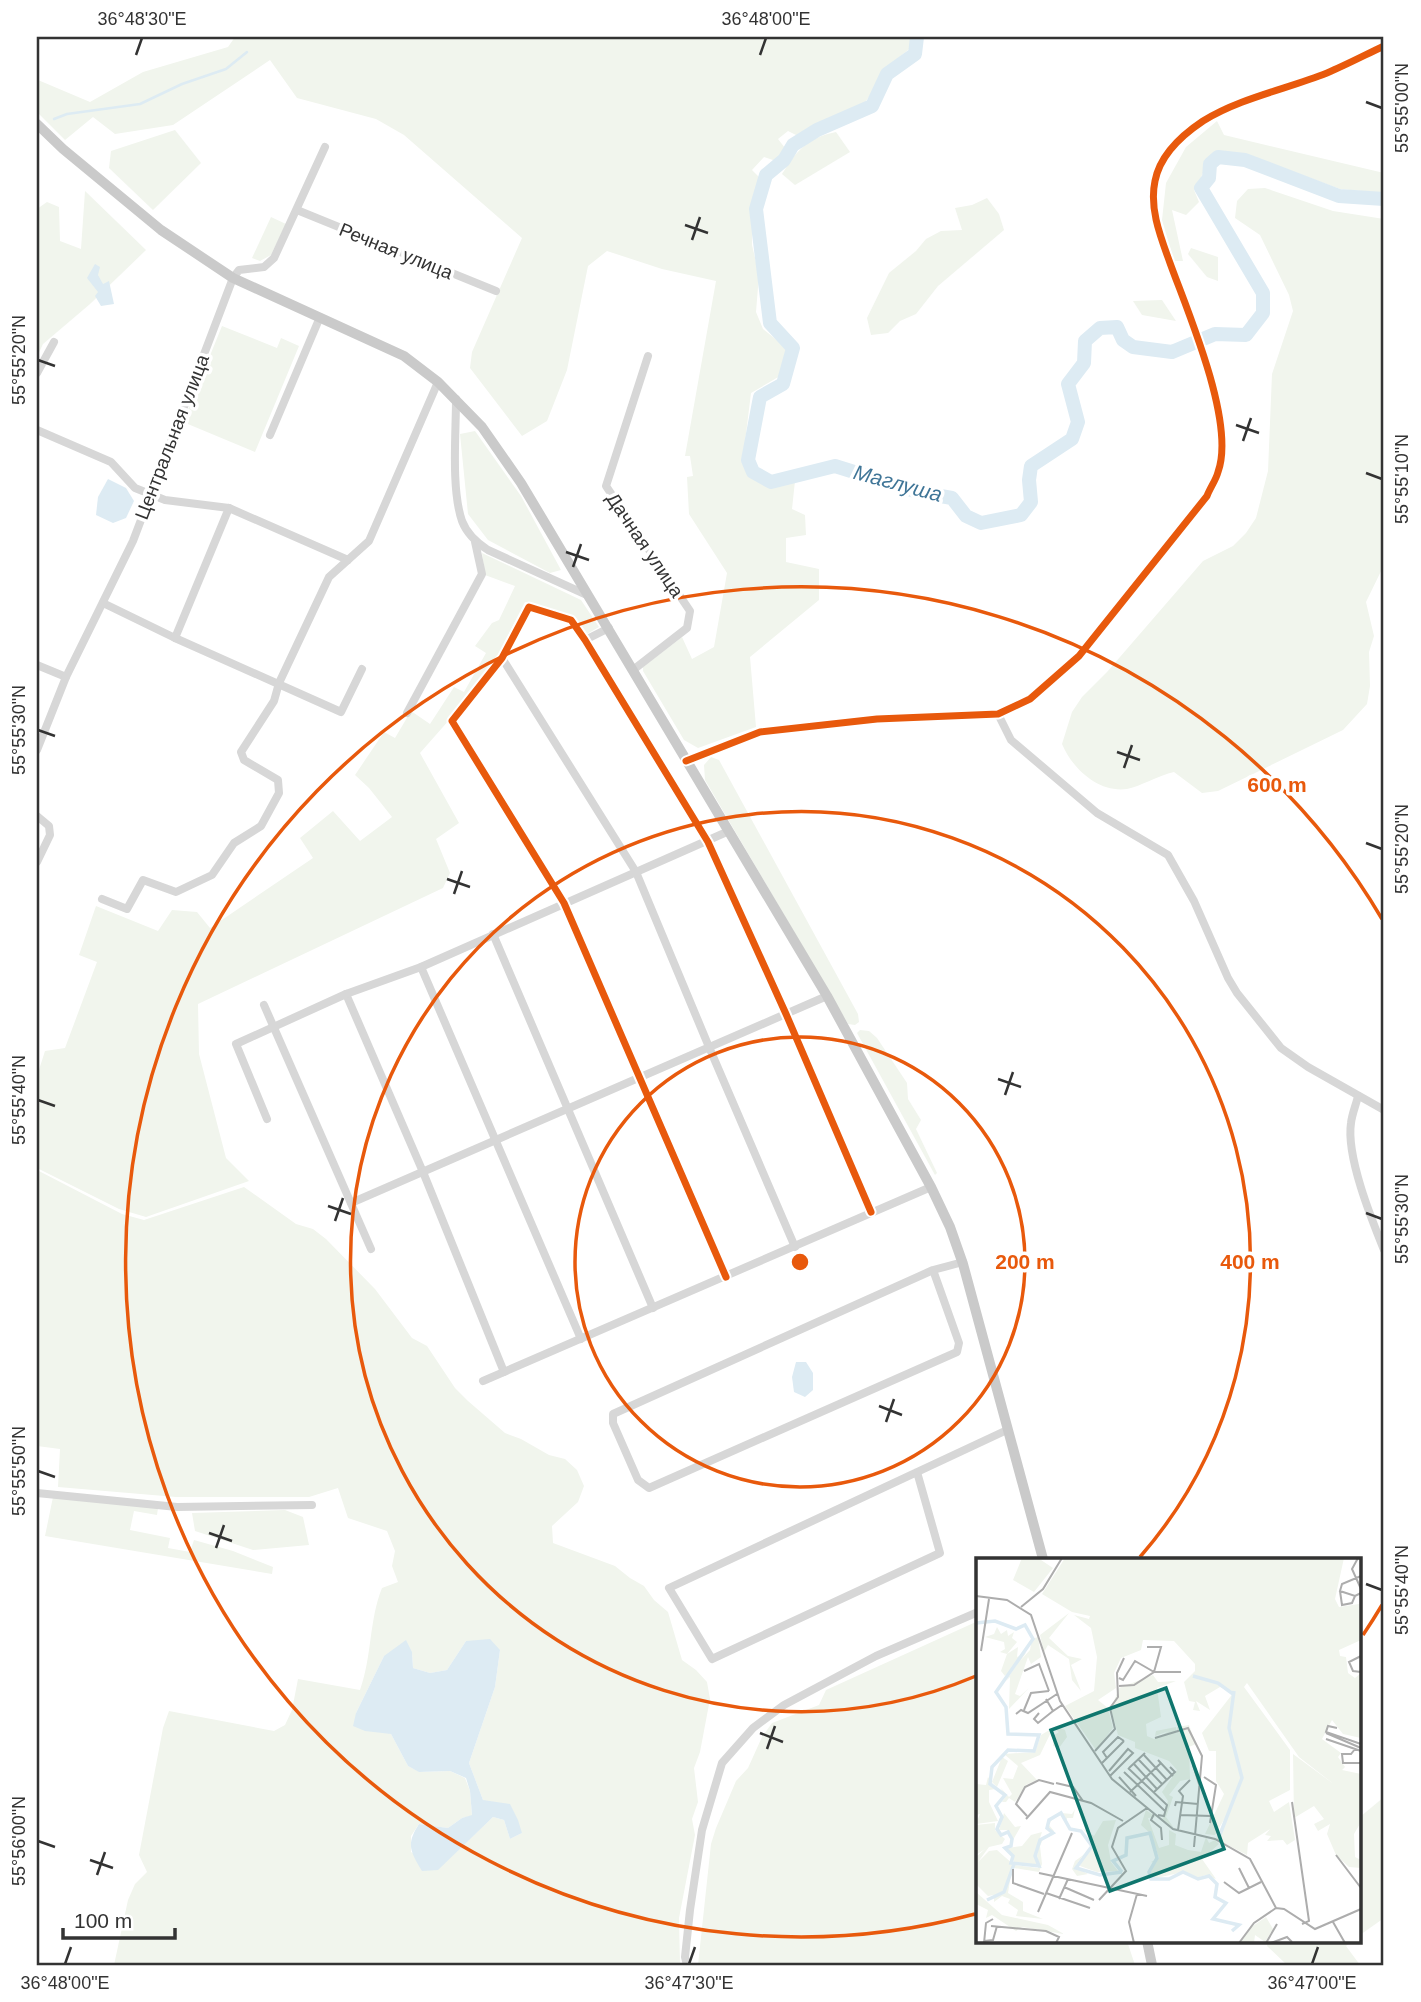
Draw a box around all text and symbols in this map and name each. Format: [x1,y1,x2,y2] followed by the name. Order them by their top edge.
[97,9,187,29] text: 36°48'30"E
[721,9,811,29] text: 36°48'00"E
[1392,63,1412,153] text: 55°55'00"N
[336,219,456,283] street label: Речная улица
[9,315,29,405] text: 55°55'20"N
[131,351,213,522] street label: Центральная улица
[1392,434,1412,524] text: 55°55'10"N
[851,460,945,506] water label: Маглуша
[602,489,688,602] street label: Дачная улица
[9,685,29,775] text: 55°55'30"N
[1247,773,1307,796] text: 600 m
[1392,804,1412,894] text: 55°55'20"N
[9,1055,29,1145] text: 55°55'40"N
[1392,1174,1412,1264] text: 55°55'30"N
[788,1250,812,1274] centre of rings
[995,1250,1055,1273] text: 200 m
[1220,1250,1280,1273] text: 400 m
[9,1426,29,1516] text: 55°55'50"N
[1392,1545,1412,1635] text: 55°55'40"N
[976,1558,1362,1942] inset map
[9,1796,29,1886] text: 55°56'00"N
[63,1897,175,1941] scale bar
[74,1909,132,1932] text: 100 m
[20,1973,110,1993] text: 36°48'00"E
[644,1973,734,1993] text: 36°47'30"E
[1267,1973,1357,1993] text: 36°47'00"E

